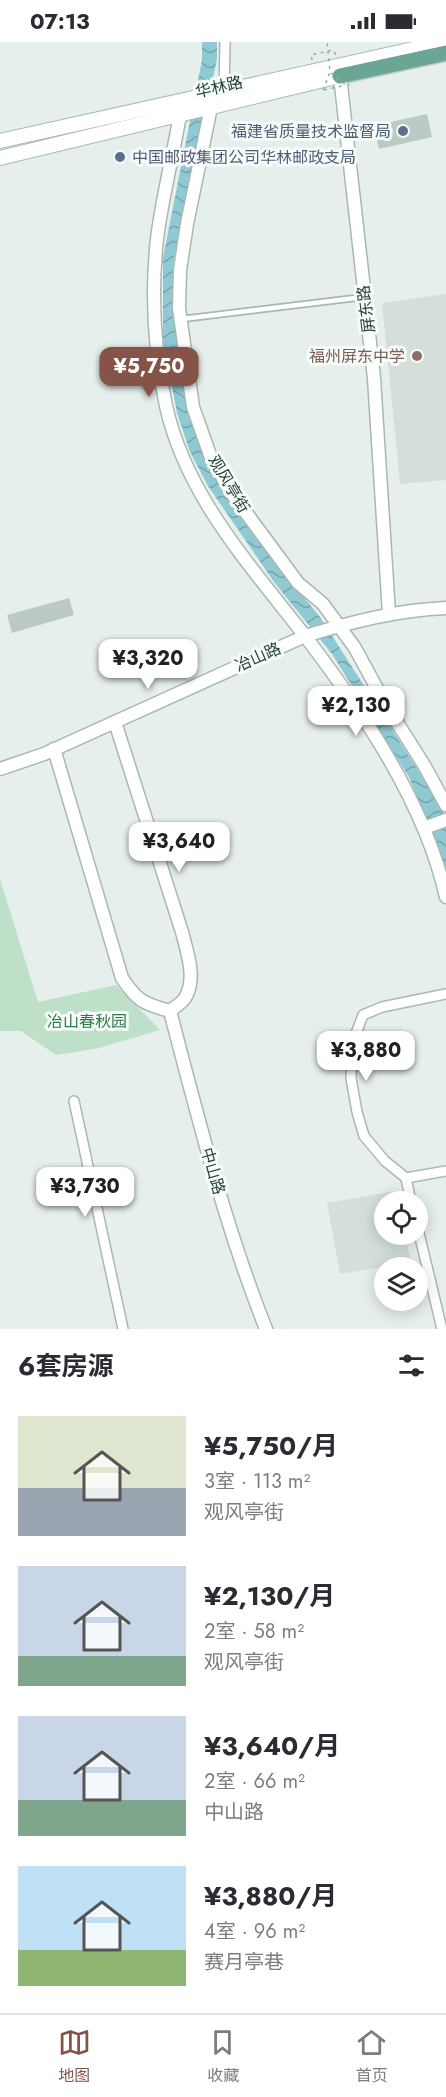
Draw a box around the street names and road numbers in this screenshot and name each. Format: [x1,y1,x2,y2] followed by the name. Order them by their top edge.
[193,70,245,104] street label: 华林路
[352,284,380,334] street label: 屏东路
[203,451,255,517] street label: 观风亭街
[231,637,285,677] street label: 冶山路
[195,1145,231,1197] street label: 中山路

